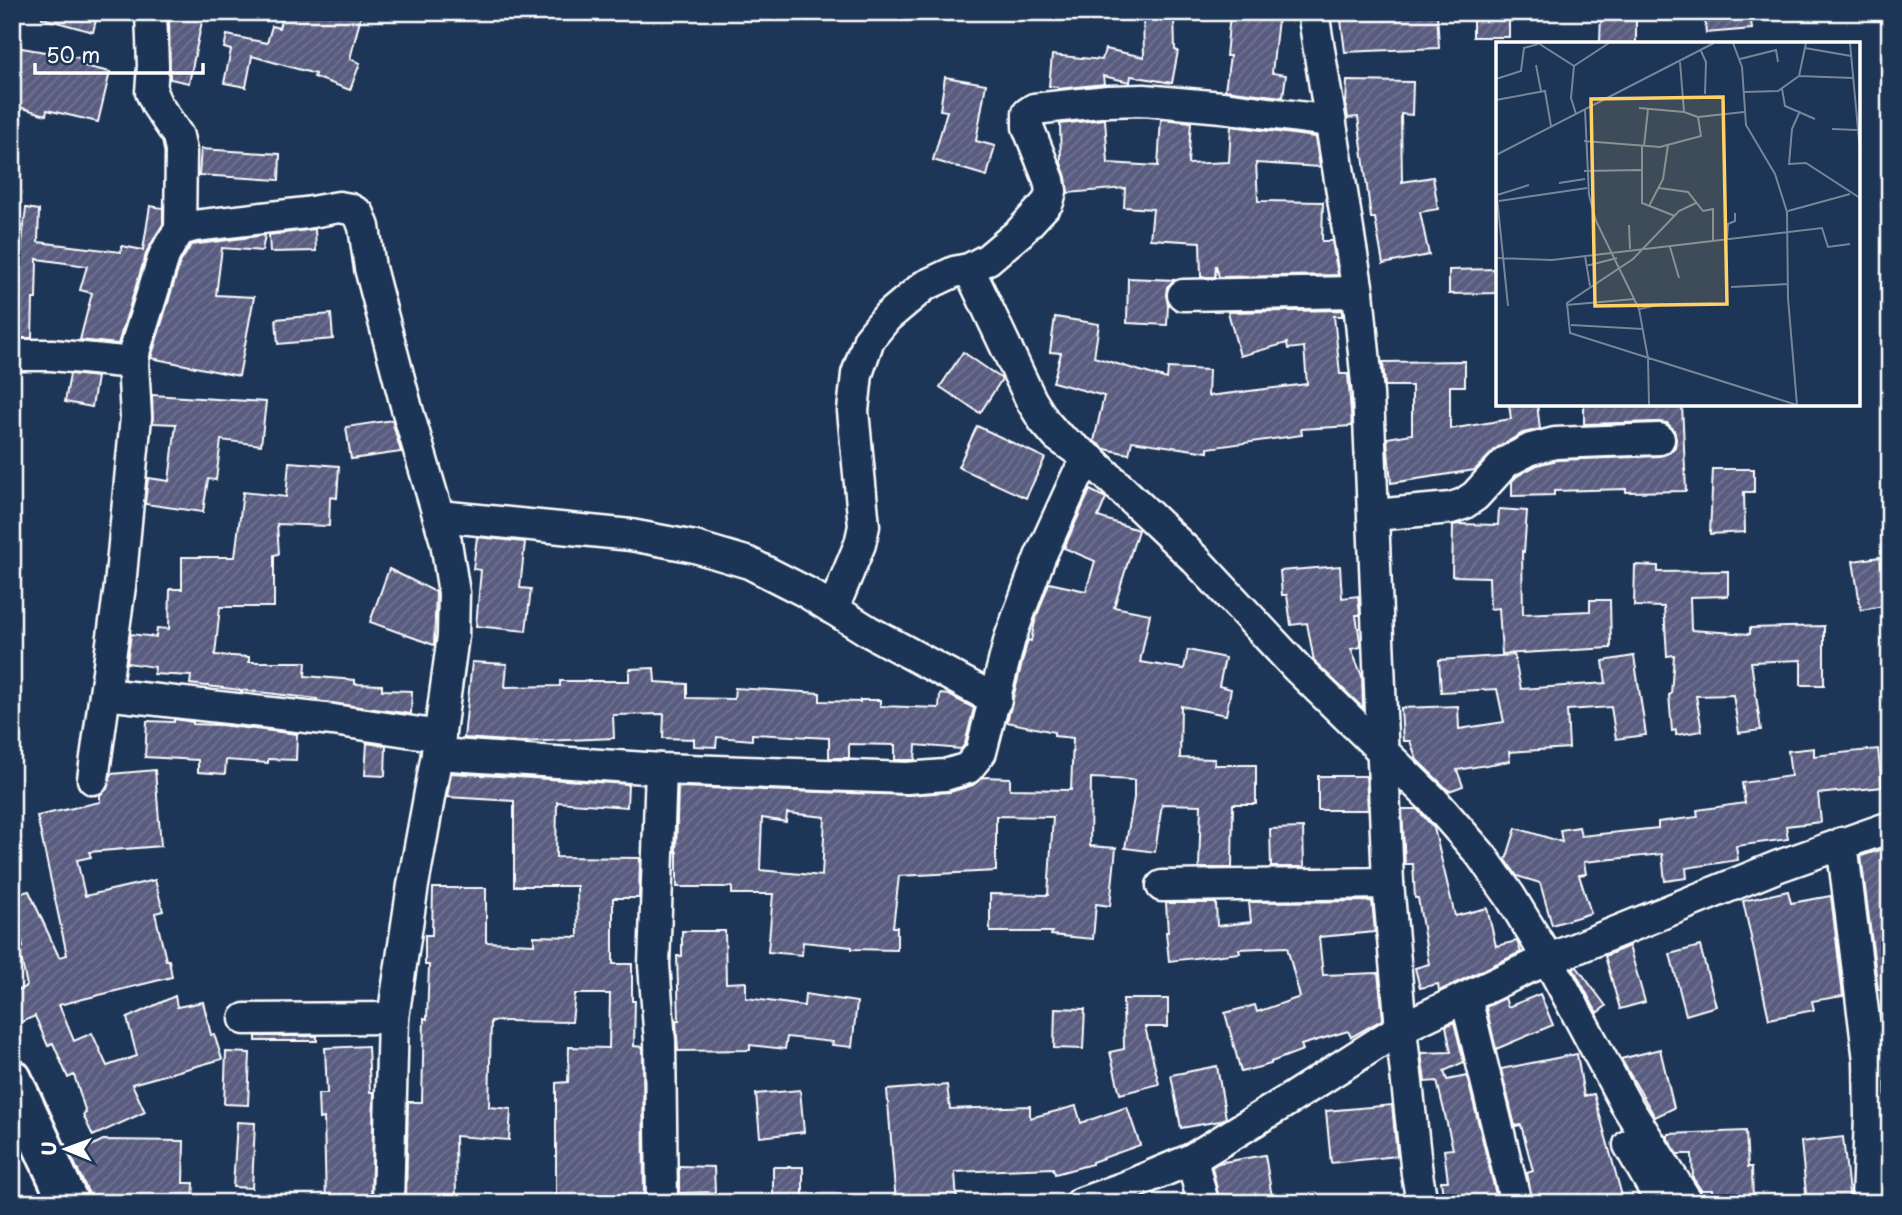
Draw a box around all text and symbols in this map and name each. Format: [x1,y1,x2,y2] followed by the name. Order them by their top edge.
[35,32,203,76] scale bar
[46,38,100,70] text: 50 m
[1496,42,1860,406] inset map
[32,1114,102,1184] north arrow
[34,1141,62,1156] text: U

